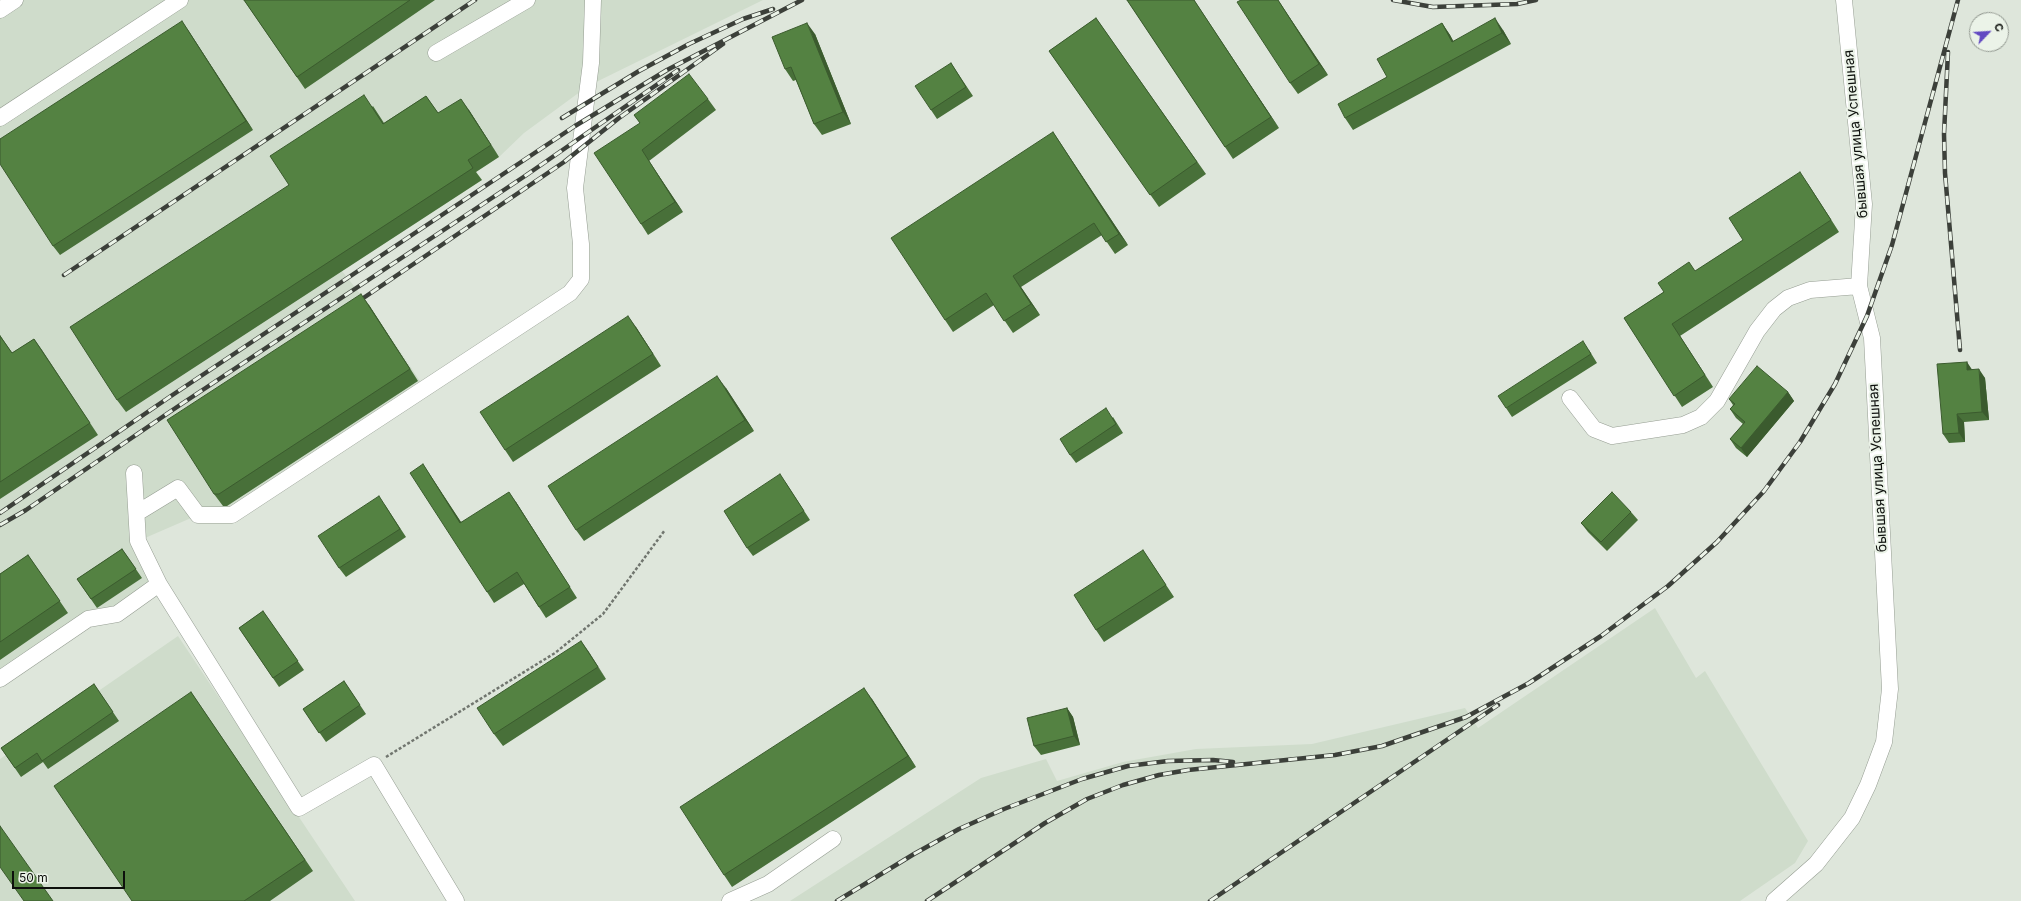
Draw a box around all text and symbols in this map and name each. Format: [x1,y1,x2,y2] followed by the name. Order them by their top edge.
[1969,12,2009,52] north arrow
[1991,21,2007,34] text: С
[1840,49,1872,219] street label: бывшая улица Успешная
[1865,383,1891,553] street label: бывшая улица Успешная
[14,863,127,889] scale bar
[19,870,48,885] text: 50 m

